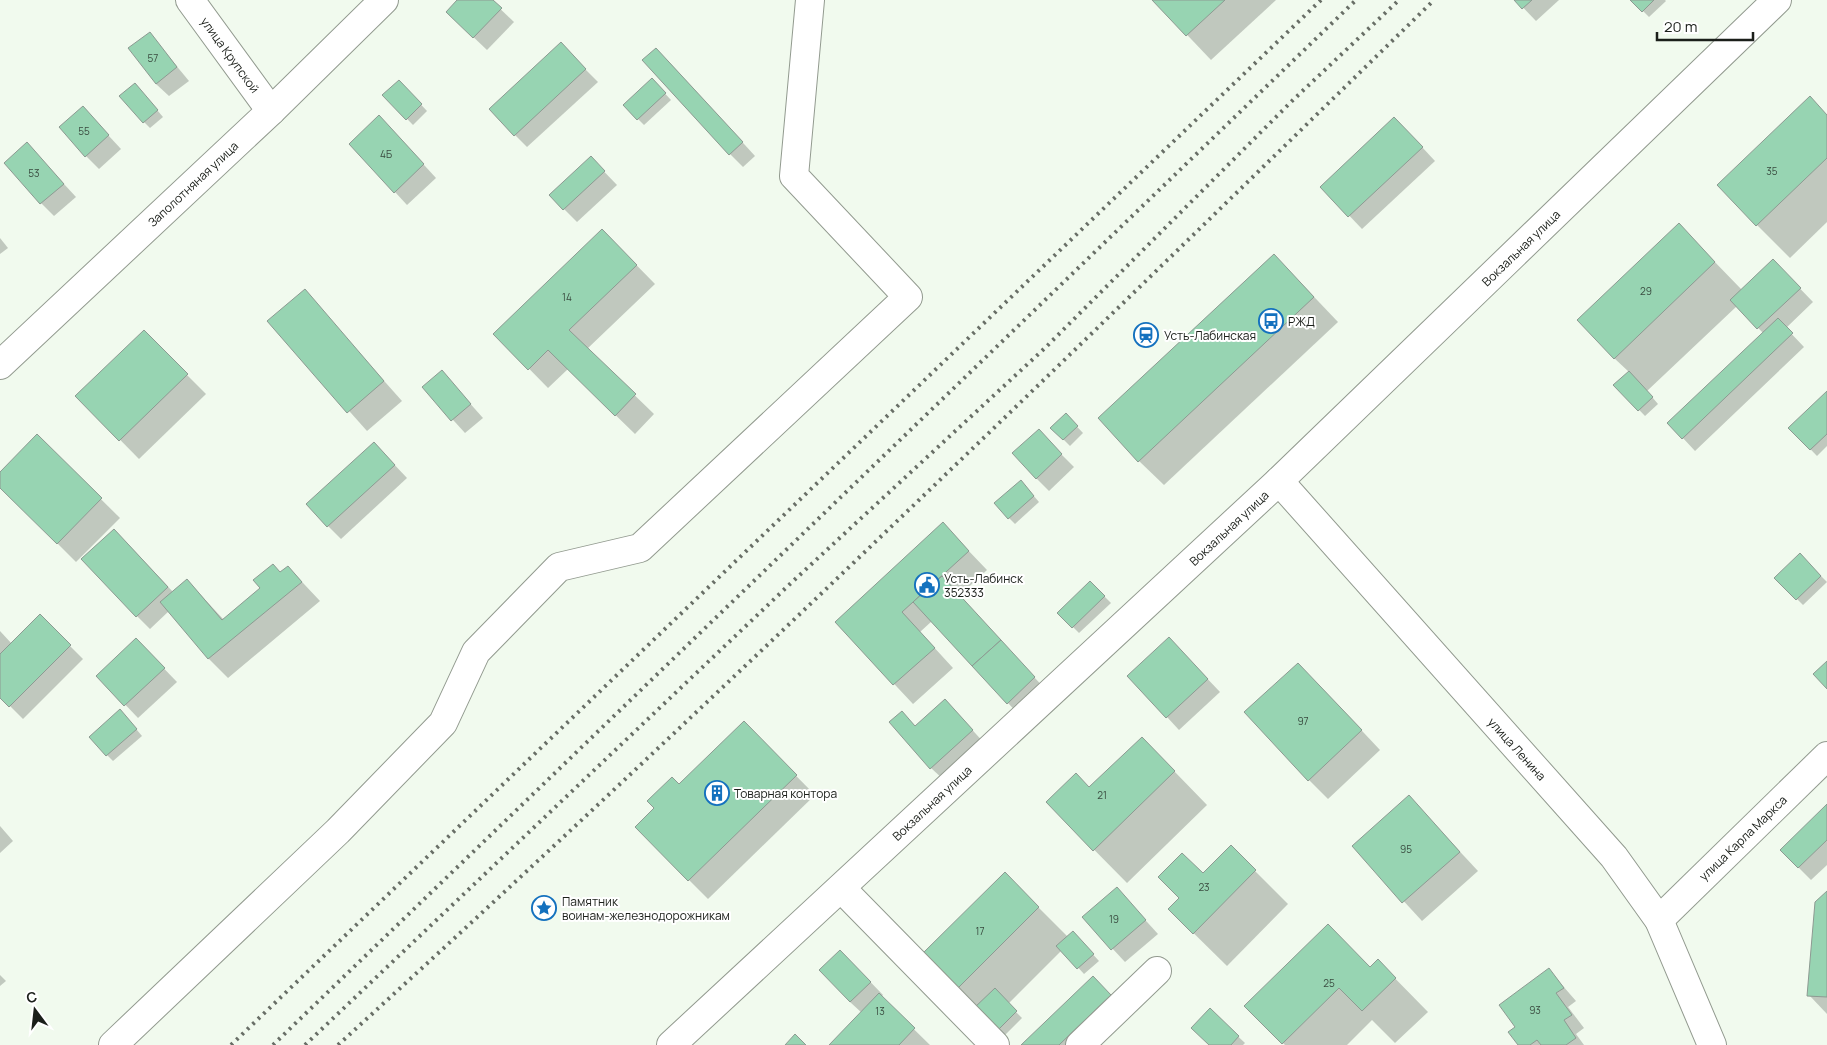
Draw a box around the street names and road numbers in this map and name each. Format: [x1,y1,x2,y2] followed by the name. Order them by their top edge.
[197,14,263,96] street label: улица Крупской
[144,138,242,230] street label: Заполотняная улица
[1478,206,1564,290] street label: Вокзальная улица
[1186,487,1272,569] street label: Вокзальная улица
[1484,714,1550,784] street label: улица Ленина
[889,762,975,844] street label: Вокзальная улица
[1695,792,1791,884] street label: улица Карла Маркса

